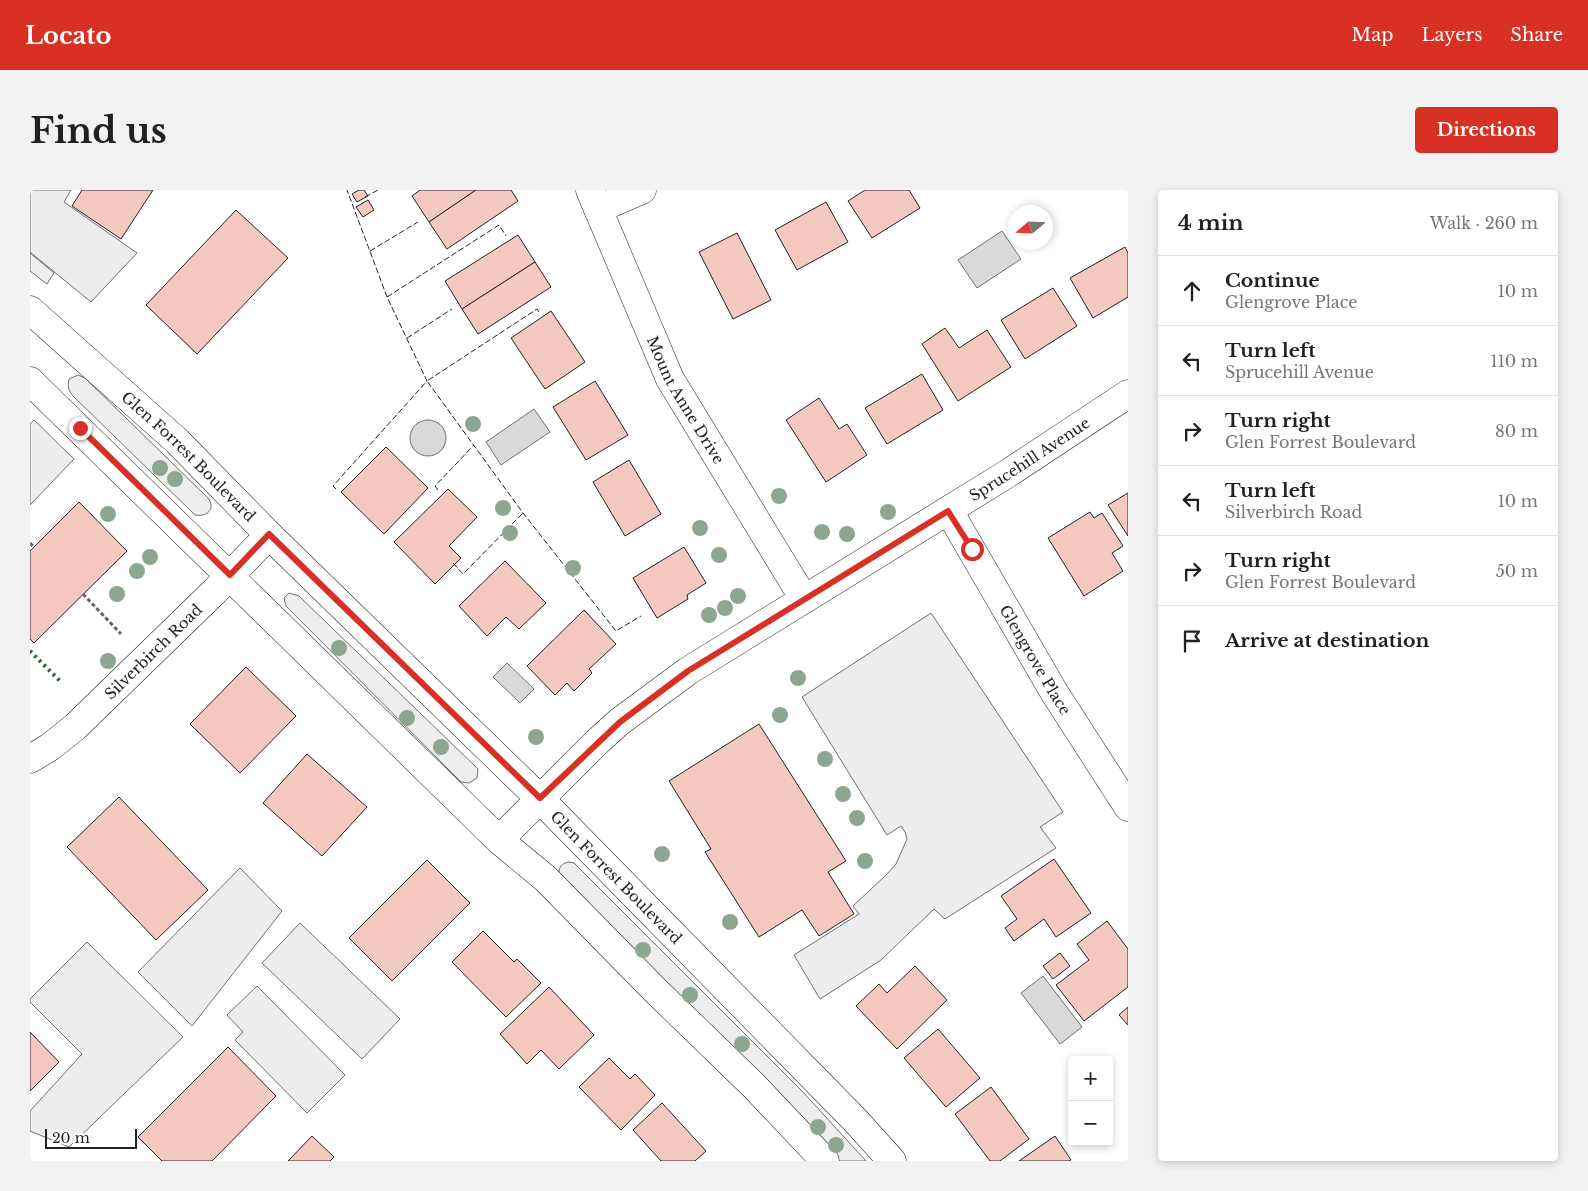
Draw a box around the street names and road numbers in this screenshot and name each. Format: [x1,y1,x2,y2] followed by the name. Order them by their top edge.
[643,333,729,467] street label: Mount Anne Drive
[118,387,260,525] street label: Glen Forrest Boulevard
[965,413,1093,505] street label: Sprucehill Avenue
[100,600,206,703] street label: Silverbirch Road
[996,601,1075,718] street label: Glengrove Place
[547,806,686,948] street label: Glen Forrest Boulevard

